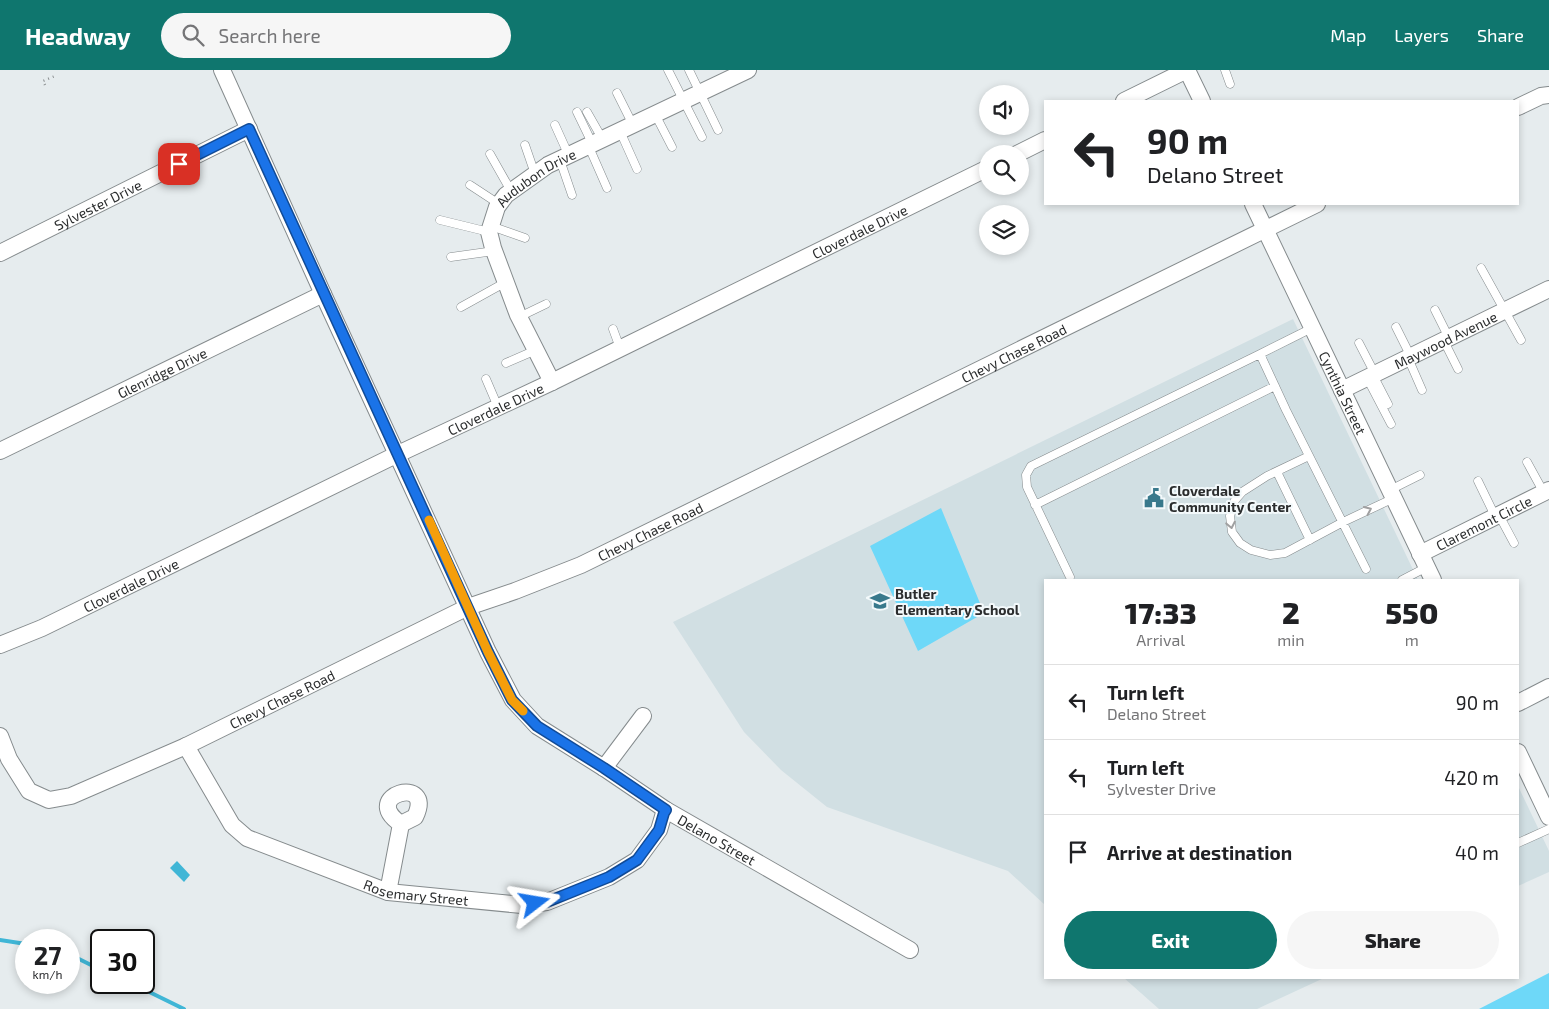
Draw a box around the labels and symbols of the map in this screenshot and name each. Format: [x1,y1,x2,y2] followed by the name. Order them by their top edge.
[158,143,200,185] pin
[492,145,578,210] street label: Audubon Drive
[51,175,144,233] street label: Sylvester Drive
[809,201,910,262] street label: Cloverdale Drive
[1391,307,1500,372] street label: Maywood Avenue
[958,320,1069,386] street label: Chevy Chase Road
[114,343,209,401] street label: Glenridge Drive
[1316,348,1370,437] street label: Cynthia Street
[445,379,546,438] street label: Cloverdale Drive
[1169,482,1291,515] place label: Cloverdale Community Center
[1143,487,1165,509] public building icon: Cloverdale Community Center
[1433,491,1534,553] street label: Claremont Circle
[595,498,705,564] street label: Chevy Chase Road
[1363,506,1372,516] one-way arrow
[1226,520,1236,529] one-way arrow
[80,554,181,615] street label: Cloverdale Drive
[895,585,1020,618] place label: Butler Elementary School
[869,590,891,612] school or university icon: Butler Elementary School
[226,666,337,732] street label: Chevy Chase Road
[675,810,759,868] street label: Delano Street
[361,875,469,908] street label: Rosemary Street
[508,876,560,928] position arrow
[90,929,155,994] speed limit sign: 30

